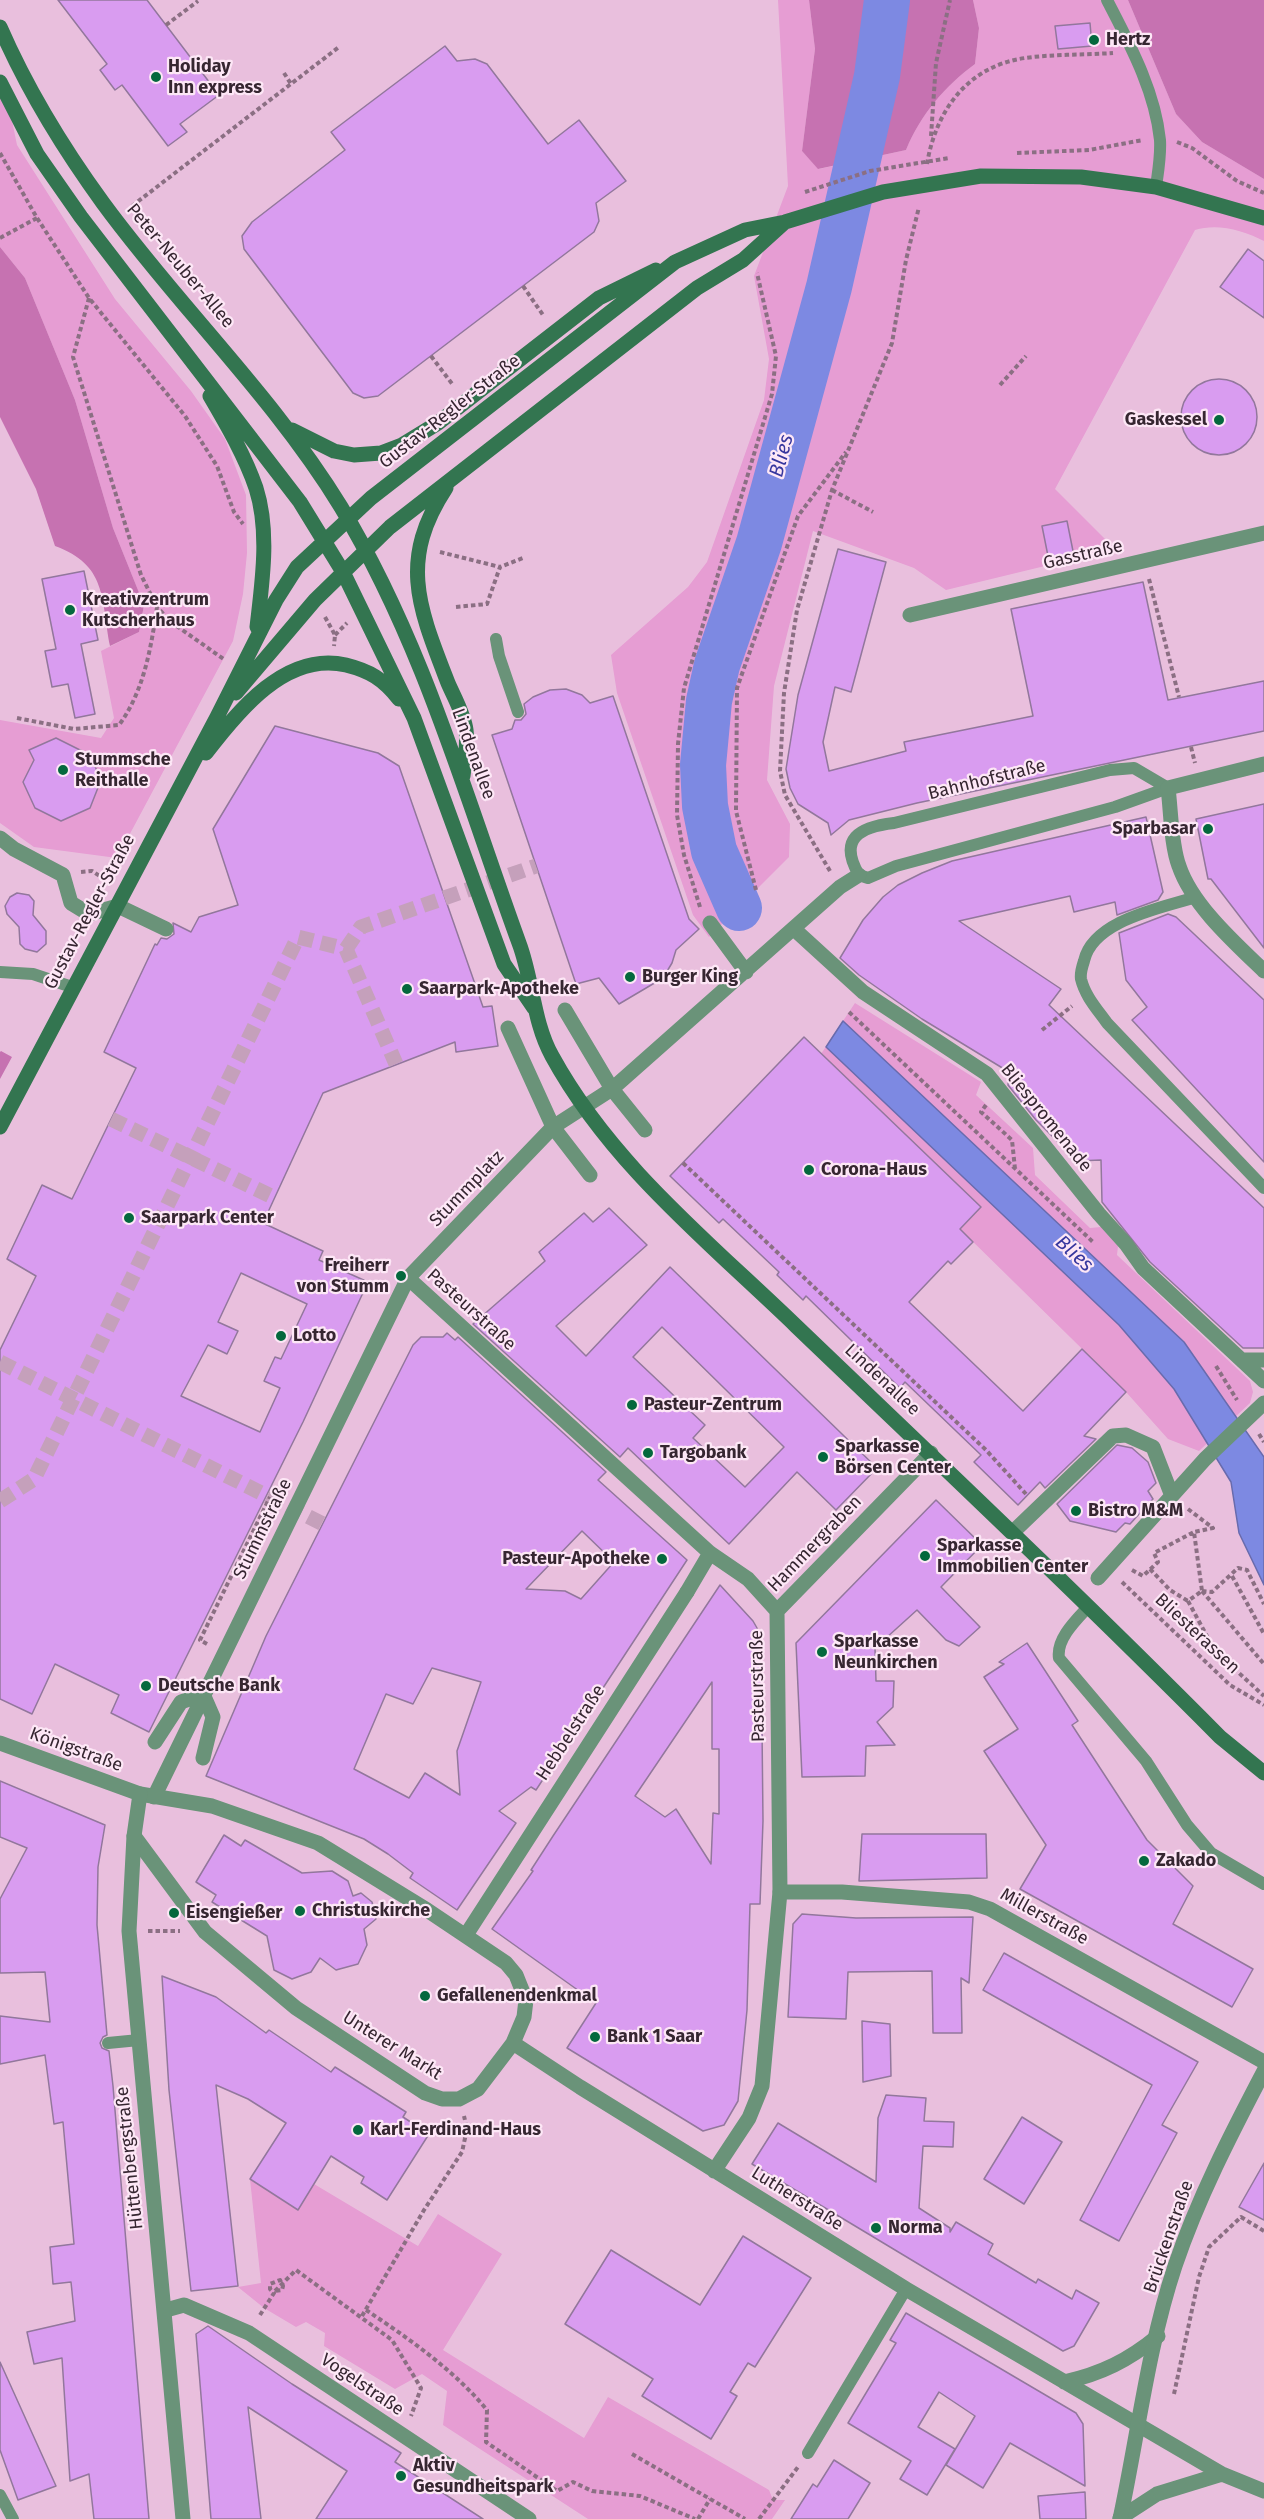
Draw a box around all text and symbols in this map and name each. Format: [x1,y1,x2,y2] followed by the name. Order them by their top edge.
[1106,29,1150,51] place label: Hertz
[1087,33,1101,47] marker: Hertz
[168,56,262,98] place label: Holiday Inn express
[149,70,163,84] marker: Holiday Inn express
[122,199,238,333] street label: Peter-Neuber-Allee
[375,350,525,474] street label: Gustav-Regler-Straße
[1125,409,1207,431] place label: Gaskessel
[1212,413,1226,427] marker: Gaskessel
[765,432,799,480] water label: Blies
[1041,535,1125,575] street label: Gasstraße
[82,589,209,632] place label: Kreativzentrum Kutscherhaus
[63,603,77,617] marker: Kreativzentrum Kutscherhaus
[447,705,499,803] street label: Lindenallee
[75,749,171,792] place label: Stummsche Reithalle
[926,755,1048,805] street label: Bahnhofstraße
[56,763,70,777] marker: Stummsche Reithalle
[1112,818,1196,840] place label: Sparbasar
[1201,822,1215,836] marker: Sparbasar
[40,831,140,993] street label: Gustav-Regler-Straße
[642,966,738,988] place label: Burger King
[623,970,637,984] marker: Burger King
[419,978,579,1000] place label: Saarpark-Apotheke
[400,982,414,996] marker: Saarpark-Apotheke
[996,1059,1096,1177] street label: Bliespromenade
[425,1146,509,1232] street label: Stummplatz
[821,1159,927,1181] place label: Corona-Haus
[802,1163,816,1177] marker: Corona-Haus
[141,1207,274,1229] place label: Saarpark Center
[122,1211,136,1225] marker: Saarpark Center
[1050,1231,1098,1277] water label: Blies
[297,1255,389,1298] place label: Freiherr von Stumm
[422,1264,520,1356] street label: Pasteurstraße
[394,1269,408,1283] marker: Freiherr von Stumm
[293,1325,336,1347] place label: Lotto
[274,1329,288,1343] marker: Lotto
[840,1340,924,1420] street label: Lindenallee
[644,1394,782,1416] place label: Pasteur-Zentrum
[625,1398,639,1412] marker: Pasteur-Zentrum
[835,1436,951,1478] place label: Sparkasse Börsen Center
[660,1442,746,1464] place label: Targobank
[641,1446,655,1460] marker: Targobank
[816,1450,830,1464] marker: Sparkasse Börsen Center
[229,1475,297,1583] street label: Stummstraße
[764,1491,866,1597] street label: Hammergraben
[1088,1500,1183,1522] place label: Bistro M&M
[1069,1504,1083,1518] marker: Bistro M&M
[937,1535,1088,1578] place label: Sparkasse Immobilien Center
[502,1548,650,1570] place label: Pasteur-Apotheke
[918,1549,932,1563] marker: Sparkasse Immobilien Center
[655,1552,669,1566] marker: Pasteur-Apotheke
[1150,1589,1244,1679] street label: Bliesterassen
[746,1630,770,1742] street label: Pasteurstraße
[834,1631,938,1674] place label: Sparkasse Neunkirchen
[815,1645,829,1659] marker: Sparkasse Neunkirchen
[158,1675,280,1697] place label: Deutsche Bank
[139,1679,153,1693] marker: Deutsche Bank
[532,1681,610,1785] street label: Hebbelstraße
[27,1723,125,1777] street label: Königstraße
[1156,1850,1216,1872] place label: Zakado
[1137,1854,1151,1868] marker: Zakado
[996,1884,1092,1950] street label: Millerstraße
[312,1900,430,1922] place label: Christuskirche
[186,1902,283,1924] place label: Eisengießer
[293,1904,307,1918] marker: Christuskirche
[167,1906,181,1920] marker: Eisengießer
[437,1985,597,2007] place label: Gefallenendenkmal
[418,1989,432,2003] marker: Gefallenendenkmal
[338,2007,446,2085] street label: Unterer Markt
[607,2026,702,2048] place label: Bank 1 Saar
[588,2030,602,2044] marker: Bank 1 Saar
[112,2085,148,2231] street label: Hüttenbergstraße
[370,2119,541,2141] place label: Karl-Ferdinand-Haus
[351,2123,365,2137] marker: Karl-Ferdinand-Haus
[747,2162,847,2236] street label: Lutherstraße
[1140,2178,1198,2296] street label: Brückenstraße
[888,2217,943,2239] place label: Norma
[869,2221,883,2235] marker: Norma
[316,2349,408,2421] street label: Vogelstraße
[413,2455,553,2498] place label: Aktiv Gesundheitspark
[394,2469,408,2483] marker: Aktiv Gesundheitspark

